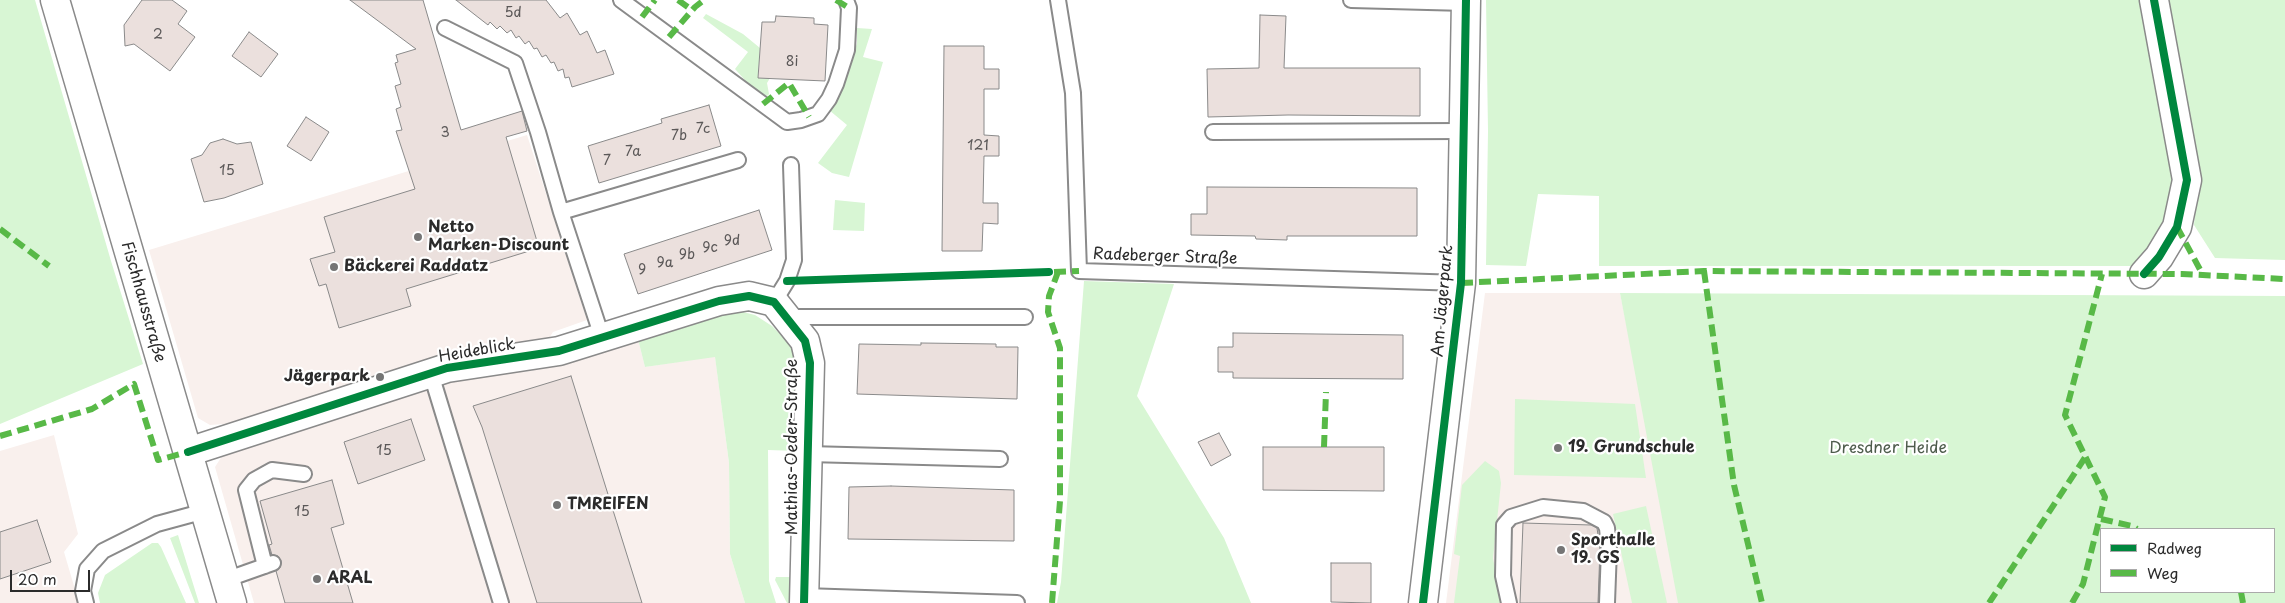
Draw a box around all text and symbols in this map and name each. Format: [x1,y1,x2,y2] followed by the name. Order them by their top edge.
[504,5,522,21] house number: 5d
[153,27,163,43] house number: 2
[786,54,798,70] house number: 8i
[696,121,710,137] house number: 7c
[440,125,450,141] house number: 3
[671,128,687,144] house number: 7b
[967,138,989,154] house number: 121
[625,144,641,160] house number: 7a
[603,153,611,169] house number: 7
[219,163,235,179] house number: 15
[428,218,569,256] place label: Netto Marken-Discount
[412,231,424,243] marker: Netto Marken-Discount
[724,233,740,249] house number: 9d
[117,239,169,365] street label: Fischhausstraße
[702,240,718,256] house number: 9c
[1429,244,1457,358] street label: Am Jägerpark
[1092,245,1238,269] street label: Radeberger Straße
[679,247,695,263] house number: 9b
[657,255,673,271] house number: 9a
[344,257,488,277] place label: Bäckerei Raddatz
[328,261,340,273] marker: Bäckerei Raddatz
[638,262,646,278] house number: 9
[437,335,517,367] street label: Heideblick
[783,359,803,535] street label: Mathias-Oeder-Straße
[284,367,370,387] place label: Jägerpark
[374,371,386,383] marker: Jägerpark
[1568,438,1694,458] place label: 19. Grundschule
[1829,439,1947,459] park label: Dresdner Heide
[1552,442,1564,454] marker: 19. Grundschule
[376,443,392,459] house number: 15
[567,495,649,515] place label: TMREIFEN
[551,499,563,511] marker: TMREIFEN
[294,504,310,520] house number: 15
[2100,528,2275,593] legend
[1571,531,1655,569] place label: Sporthalle 19. GS
[2147,536,2202,559] text: Radweg
[1555,544,1567,556] marker: Sporthalle 19. GS
[12,560,92,592] scale bar
[2147,561,2178,584] text: Weg
[18,567,57,590] text: 20 m
[327,569,372,589] place label: ARAL
[311,573,323,585] marker: ARAL

